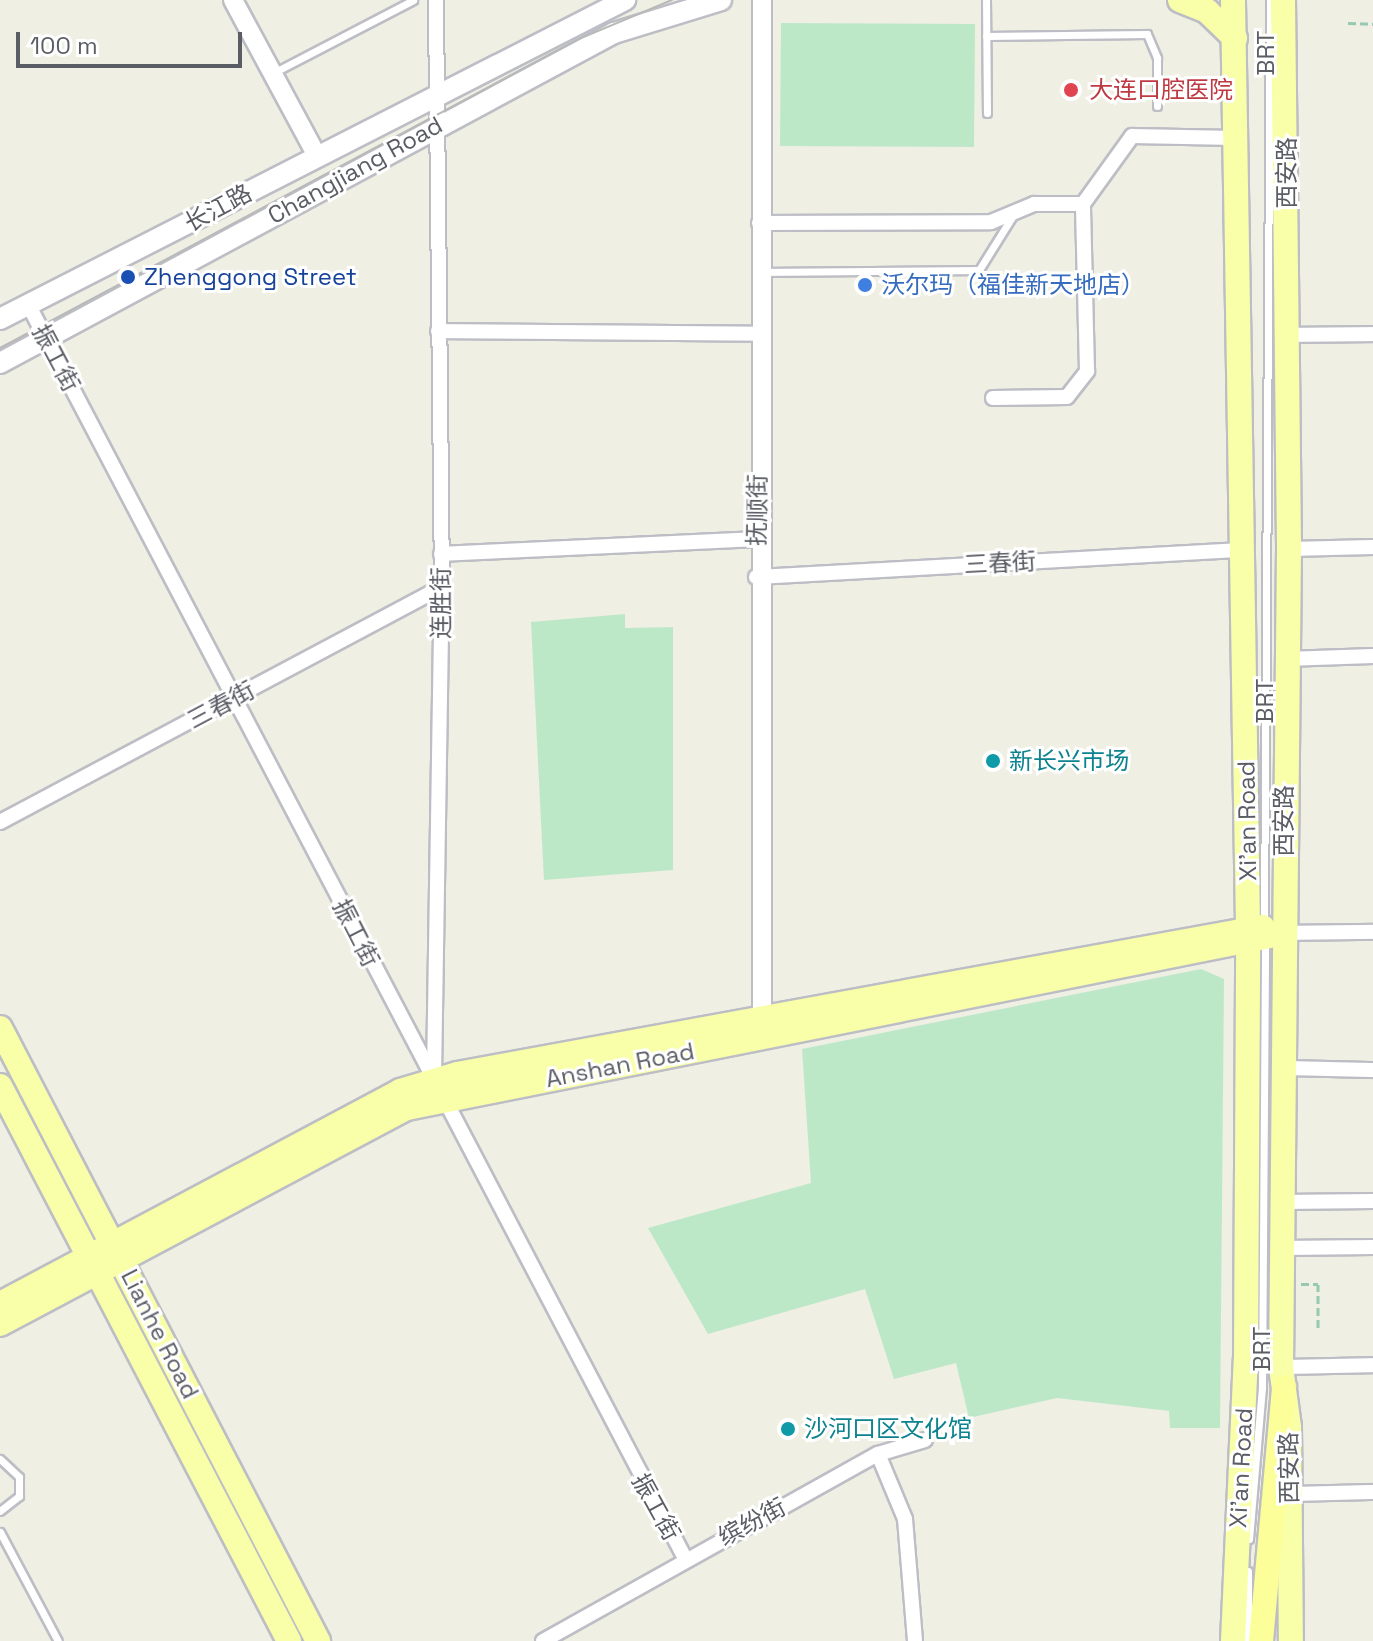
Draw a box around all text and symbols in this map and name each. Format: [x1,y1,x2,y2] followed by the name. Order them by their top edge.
[20,16,246,66] scale bar
[30,30,98,61] text: 100 m
[1252,31,1280,75] street label: BRT
[1089,76,1233,104] place label: 大连口腔医院
[1060,79,1082,101] marker: 大连口腔医院
[263,110,447,230] street label: Changjiang Road
[1273,137,1301,209] street label: 西安路
[179,178,257,238] street label: 长江路
[144,263,357,291] place label: Zhenggong Street
[119,268,137,286] marker: Zhenggong Street
[881,271,1145,299] place label: 沃尔玛（福佳新天地店）
[856,276,874,294] marker: 沃尔玛（福佳新天地店）
[26,319,86,397] street label: 振工街
[742,474,772,546] street label: 抚顺街
[963,547,1037,579] street label: 三春街
[427,567,455,639] street label: 连胜街
[182,675,260,735] street label: 三春街
[1251,679,1279,723] street label: BRT
[1009,747,1129,775] place label: 新长兴市场
[984,752,1002,770] marker: 新长兴市场
[1232,761,1262,881] street label: Xi'an Road
[1270,785,1298,857] street label: 西安路
[327,894,385,972] street label: 振工街
[543,1036,697,1094] street label: Anshan Road
[115,1264,205,1404] street label: Lianhe Road
[1248,1327,1276,1371] street label: BRT
[1223,1407,1259,1529] street label: Xi'an Road
[804,1415,972,1443] place label: 沙河口区文化馆
[779,1420,797,1438] marker: 沙河口区文化馆
[1274,1432,1304,1504] street label: 西安路
[626,1469,686,1545] street label: 振工街
[713,1492,791,1552] street label: 缤纷街

